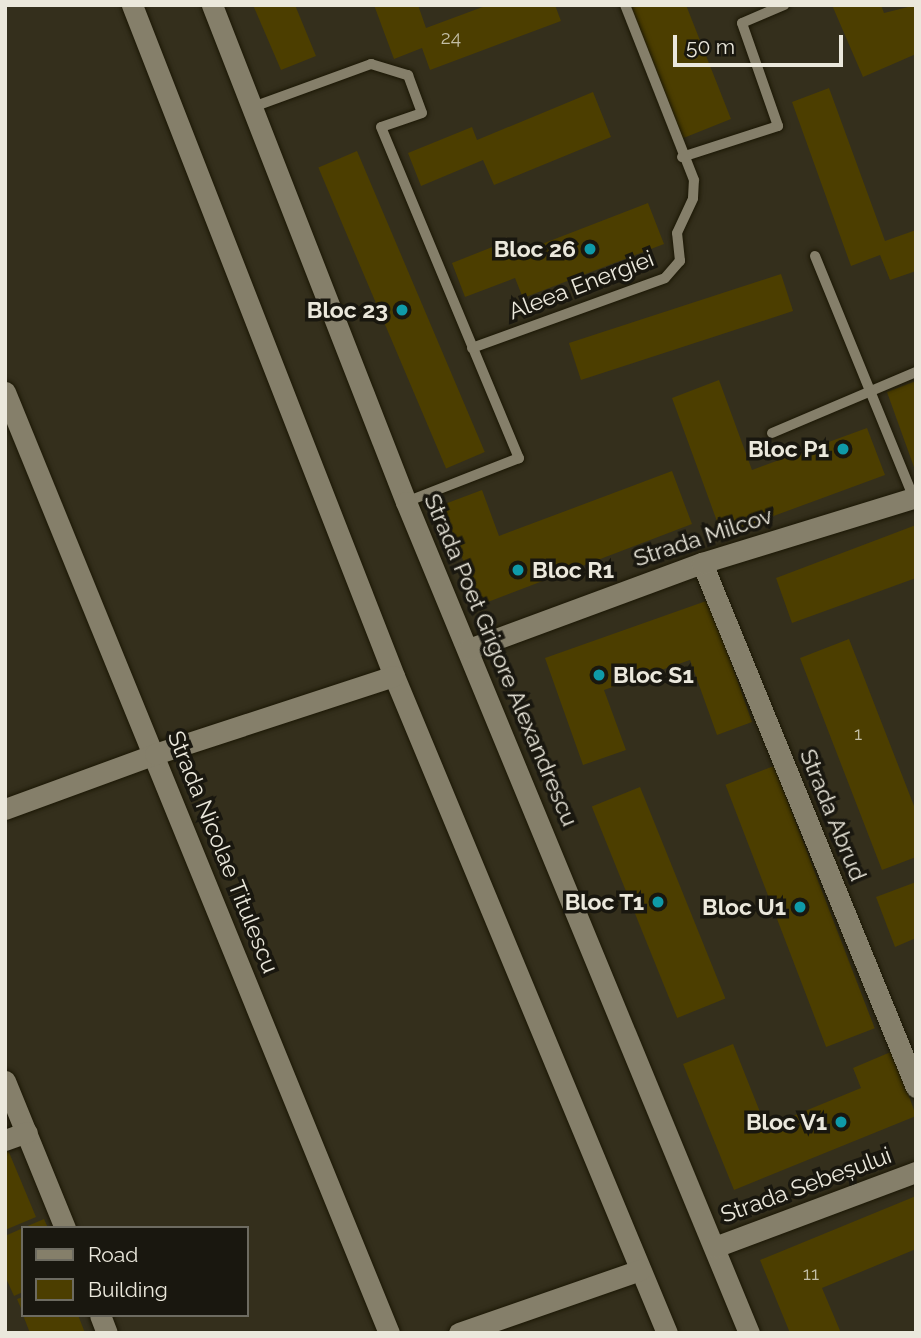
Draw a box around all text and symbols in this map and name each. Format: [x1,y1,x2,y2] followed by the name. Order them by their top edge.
[676,21,846,65] scale bar
[441,27,461,49] house number: 24
[686,34,735,59] text: 50 m
[494,235,576,263] place label: Bloc 26
[582,241,598,257] marker: Bloc 26
[504,245,658,325] street label: Aleea Energiei
[307,296,388,324] place label: Bloc 23
[394,302,410,318] marker: Bloc 23
[748,435,829,463] place label: Bloc P1
[835,441,851,457] marker: Bloc P1
[418,489,584,831] street label: Strada Poet Grigore Alexandrescu
[630,502,776,572] street label: Strada Milcov
[532,556,614,584] place label: Bloc R1
[510,562,526,578] marker: Bloc R1
[613,661,694,689] place label: Bloc S1
[591,667,607,683] marker: Bloc S1
[854,723,862,745] house number: 1
[162,727,284,977] street label: Strada Nicolae Titulescu
[794,745,872,885] street label: Strada Abrud
[564,888,644,916] place label: Bloc T1
[702,893,786,921] place label: Bloc U1
[650,894,666,910] marker: Bloc T1
[792,899,808,915] marker: Bloc U1
[745,1108,827,1136] place label: Bloc V1
[833,1114,849,1130] marker: Bloc V1
[717,1141,895,1229] street label: Strada Sebeșului
[21,1226,248,1317] legend
[88,1242,138,1267] text: Road
[803,1263,819,1285] house number: 11
[88,1277,168,1302] text: Building

